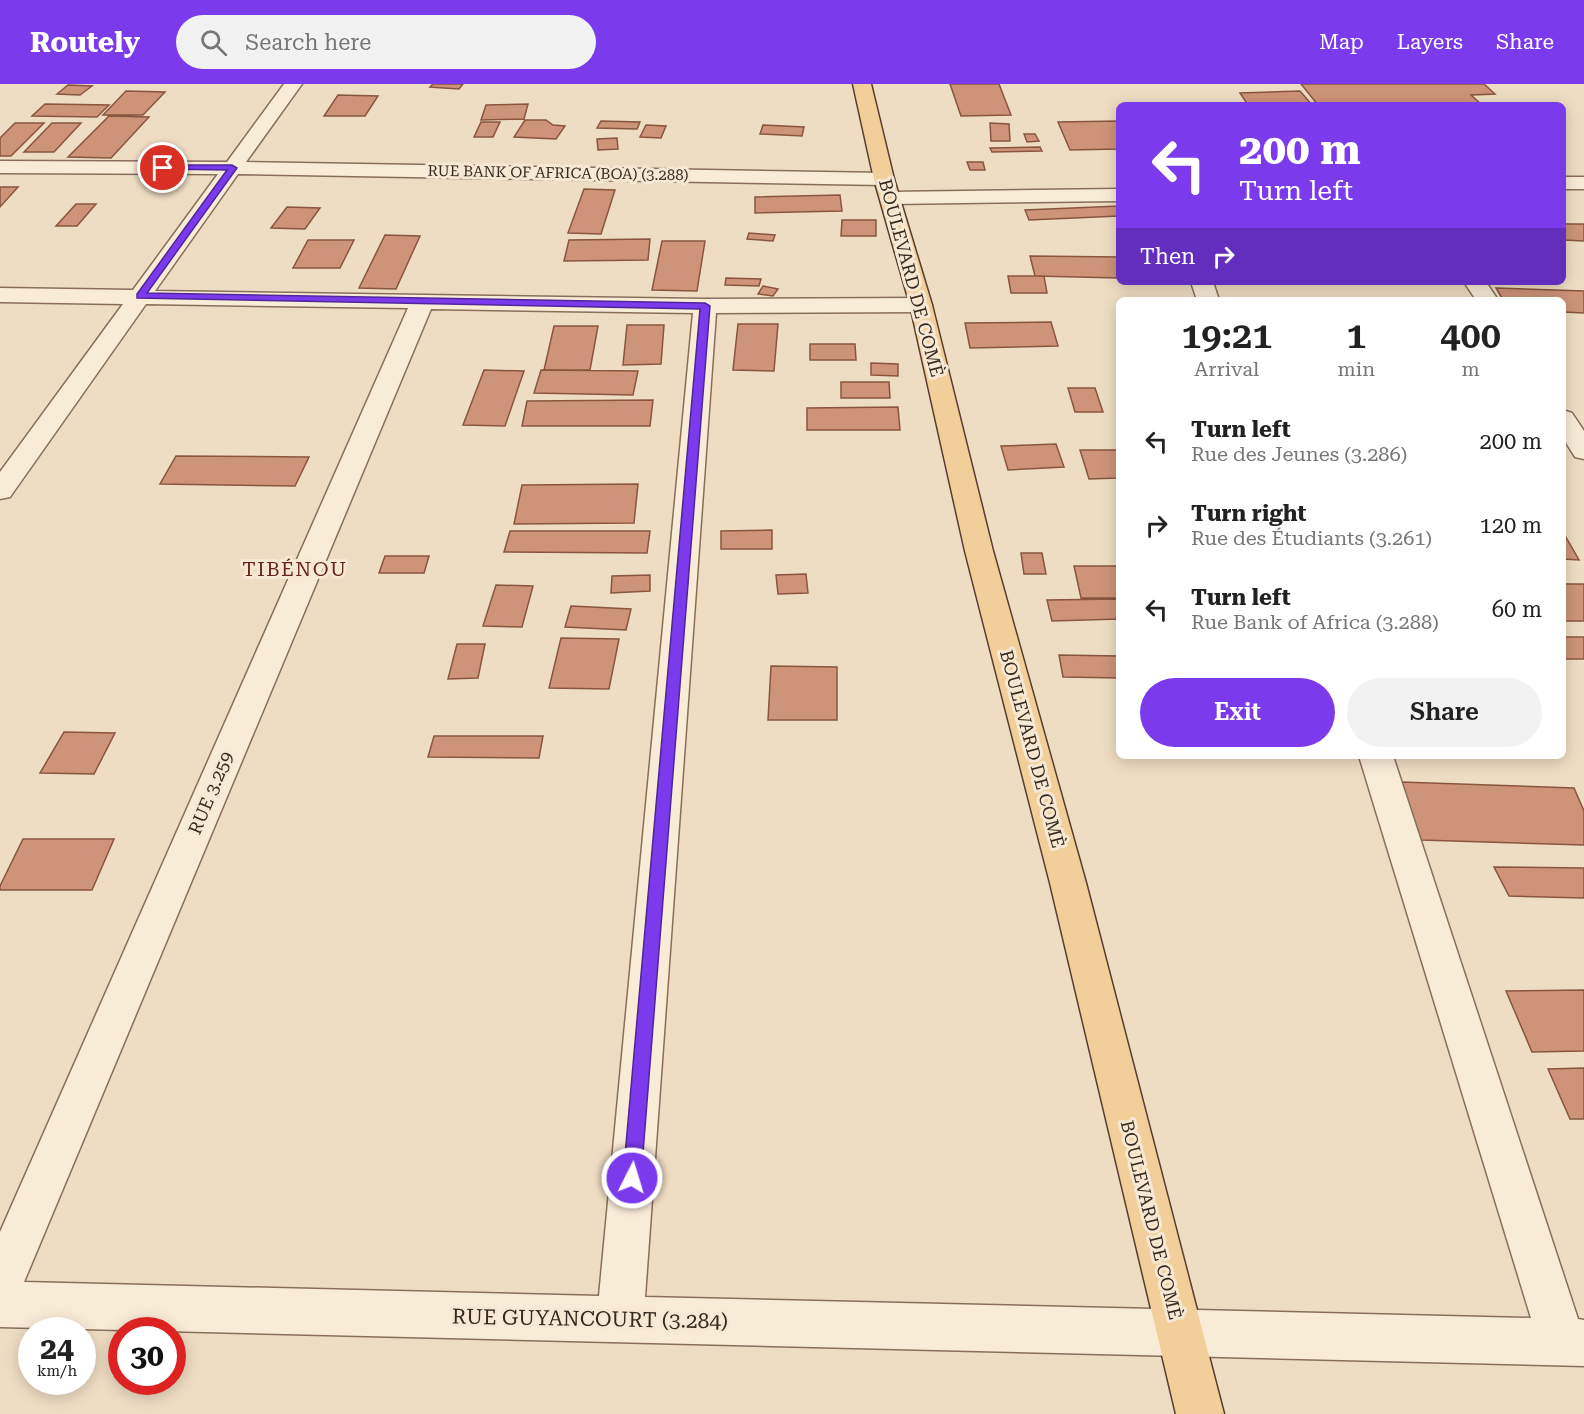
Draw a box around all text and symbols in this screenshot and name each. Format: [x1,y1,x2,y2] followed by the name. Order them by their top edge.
[176,15,596,69] search box
[30,26,140,59] text: Routely
[197,26,230,59] icon: search
[245,30,371,55] text: Search here
[1319,30,1364,54] text: Map
[1397,30,1463,54] text: Layers
[1496,30,1554,54] text: Share
[1239,125,1361,174] text: 200 m
[1140,126,1218,204] icon: left
[137,142,188,193] pin
[146,151,179,184] icon: arrive
[427,162,689,184] street label: RUE BANK OF AFRICA (BOA) (3.288)
[1239,175,1353,207] text: Turn left
[875,176,948,379] street label: BOULEVARD DE COMÈ
[1207,240,1240,273] icon: right
[1140,244,1195,269] text: Then
[1181,315,1272,357] text: 19:21
[1346,315,1366,357] text: 1
[1440,315,1501,357] text: 400
[1194,357,1259,381] text: Arrival
[1338,357,1375,381] text: min
[1461,357,1480,381] text: m
[1191,417,1291,442] text: Turn left
[1140,425,1173,458] icon: left
[1479,429,1542,454] text: 200 m
[1191,442,1407,466] text: Rue des Jeunes (3.286)
[1191,501,1306,526] text: Turn right
[1140,509,1173,542] icon: right
[1479,513,1542,538] text: 120 m
[1191,526,1432,550] text: Rue des Étudiants (3.261)
[242,557,348,581] district label: TIBÉNOU
[1191,585,1291,610] text: Turn left
[1140,593,1173,626] icon: left
[1492,597,1542,622] text: 60 m
[1191,610,1439,634] text: Rue Bank of Africa (3.288)
[996,647,1069,850] street label: BOULEVARD DE COMÈ
[1140,678,1335,747] button: Exit
[1347,678,1542,747] button: Share
[184,748,237,837] street label: RUE 3.259
[1117,1118,1186,1322] street label: BOULEVARD DE COMÈ
[600,1146,664,1210] position arrow
[452,1305,728,1333] street label: RUE GUYANCOURT (3.284)
[108,1317,186,1395] speed limit sign: 30
[40,1331,74,1366] text: 24
[37,1362,77,1380] text: km/h

